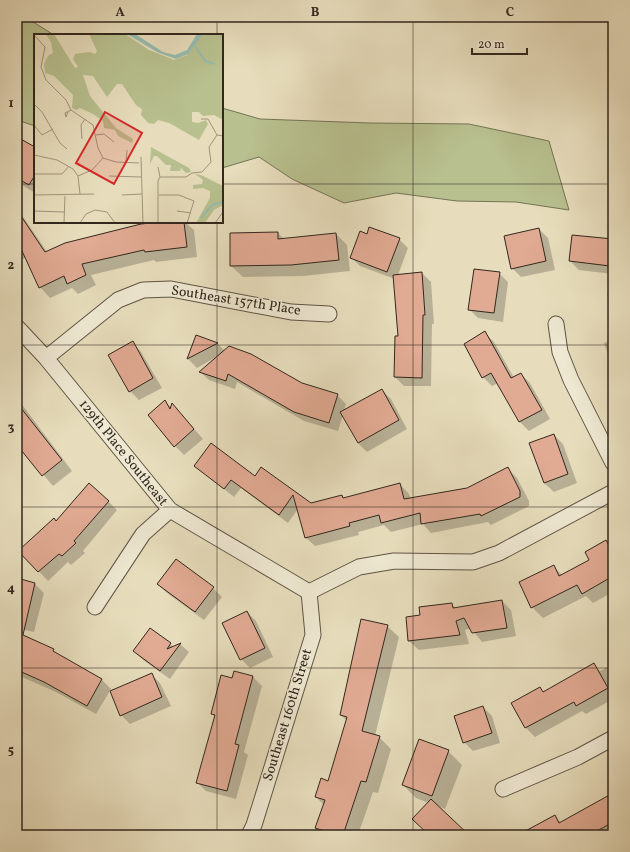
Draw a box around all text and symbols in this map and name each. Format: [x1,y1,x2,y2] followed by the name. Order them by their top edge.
[115,4,125,22] text: A
[311,4,320,22] text: B
[506,4,514,22] text: C
[472,30,527,56] scale bar
[34,34,223,223] inset map
[478,37,505,53] text: 20 m
[8,95,14,113] text: 1
[8,257,15,275] text: 2
[170,281,302,321] street label: Southeast 157th Place
[74,396,172,510] street label: 129th Place Southeast
[8,419,15,437] text: 3
[7,580,15,598] text: 4
[259,646,317,783] street label: Southeast 160th Street
[8,742,14,760] text: 5

